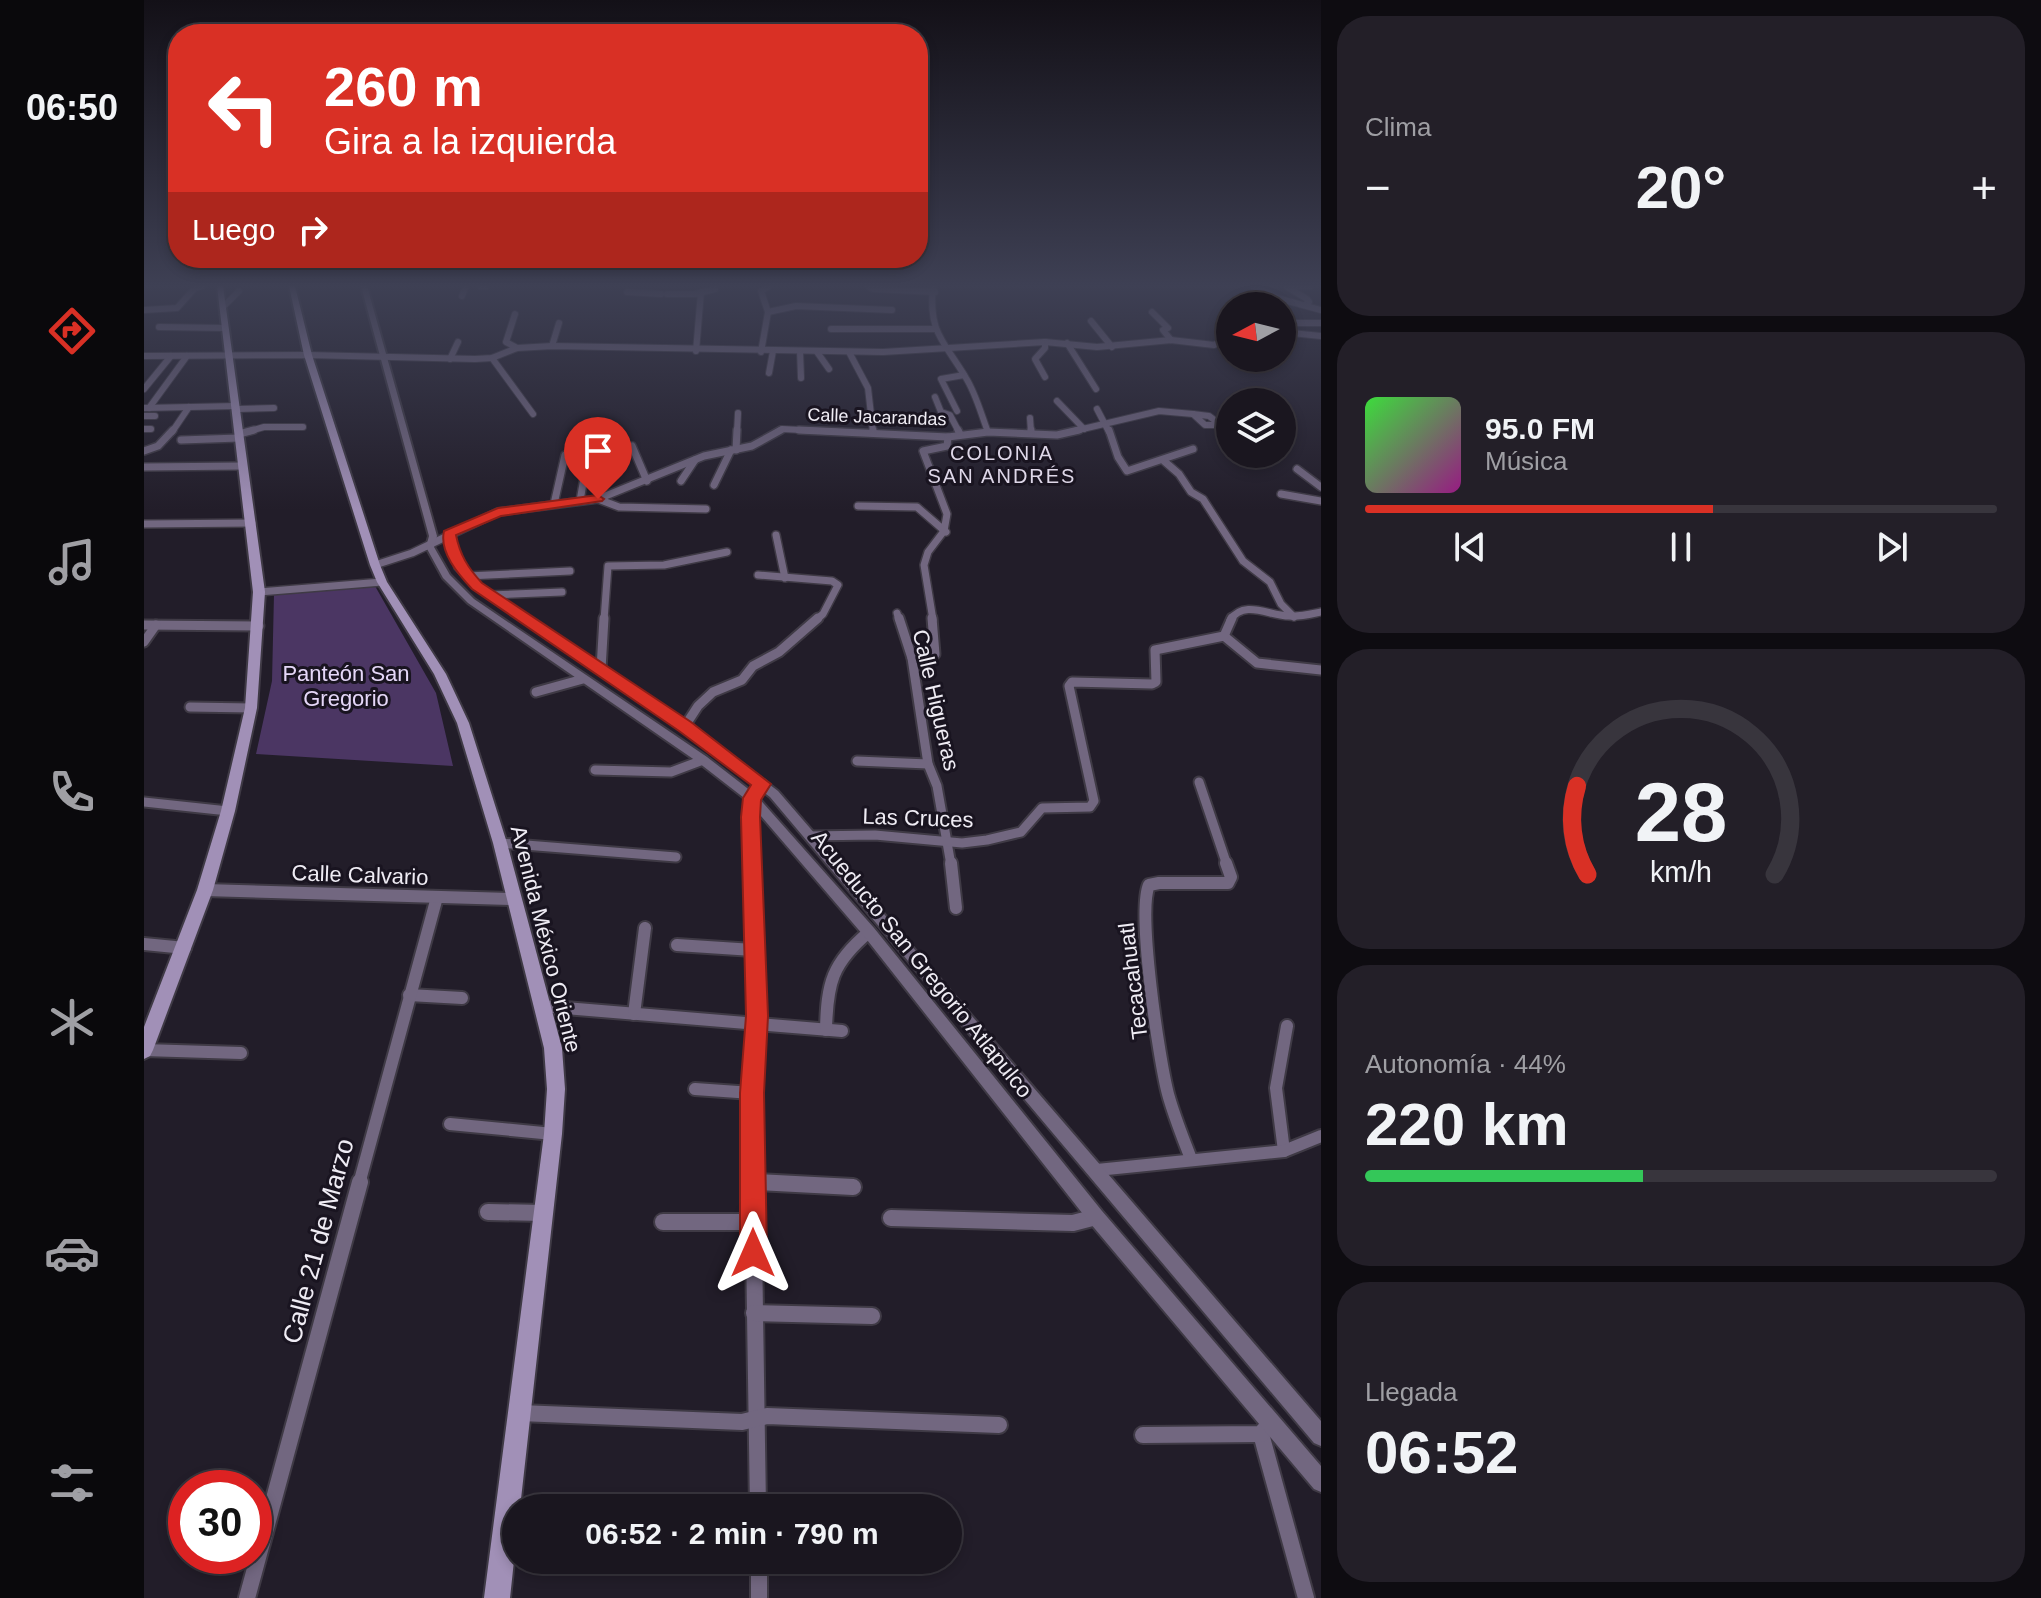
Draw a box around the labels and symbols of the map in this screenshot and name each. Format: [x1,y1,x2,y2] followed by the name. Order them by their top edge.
[1216,292,1296,372] north arrow
[807,405,947,429] street label: Calle Jacarandas
[564,417,632,499] pin
[928,442,1076,487] district label: COLONIA SAN ANDRÉS
[908,627,964,773] street label: Calle Higueras
[282,661,410,711] park label: Panteón San Gregorio
[862,804,974,832] street label: Las Cruces
[506,823,586,1055] street label: Avenida México Oriente
[806,825,1038,1103] street label: Acueducto San Gregorio Atlapulco
[291,860,429,890] street label: Calle Calvario
[1113,921,1153,1041] street label: Tecacahuatl
[276,1135,360,1347] street label: Calle 21 de Marzo
[711,1211,795,1295] position arrow
[168,1470,272,1574] speed limit sign: 30

